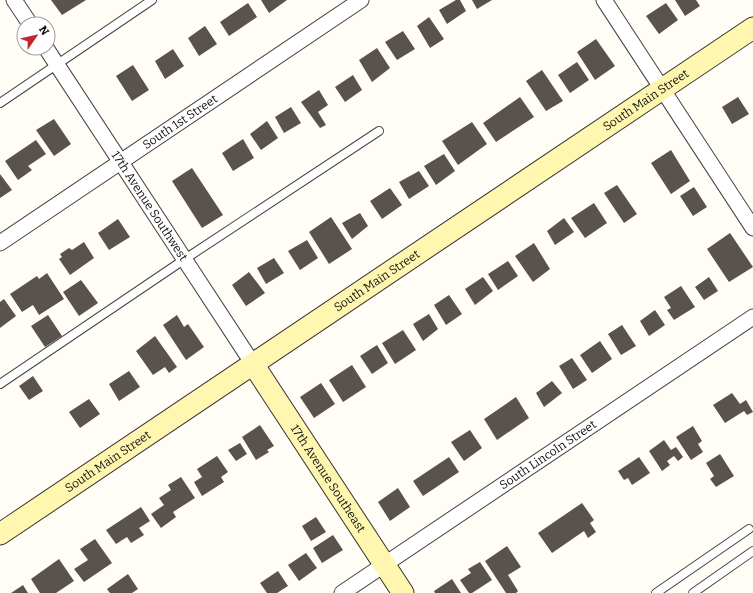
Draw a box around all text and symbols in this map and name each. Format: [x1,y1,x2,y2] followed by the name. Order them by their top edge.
[16,16,56,56] north arrow
[36,24,52,38] text: N
[600,66,692,134] street label: South Main Street
[140,91,220,152] street label: South 1st Street
[109,149,191,264] street label: 17th Avenue Southwest
[331,247,423,315] street label: South Main Street
[497,417,599,492] street label: South Lincoln Street
[288,422,369,536] street label: 17th Avenue Southeast
[62,427,154,495] street label: South Main Street

